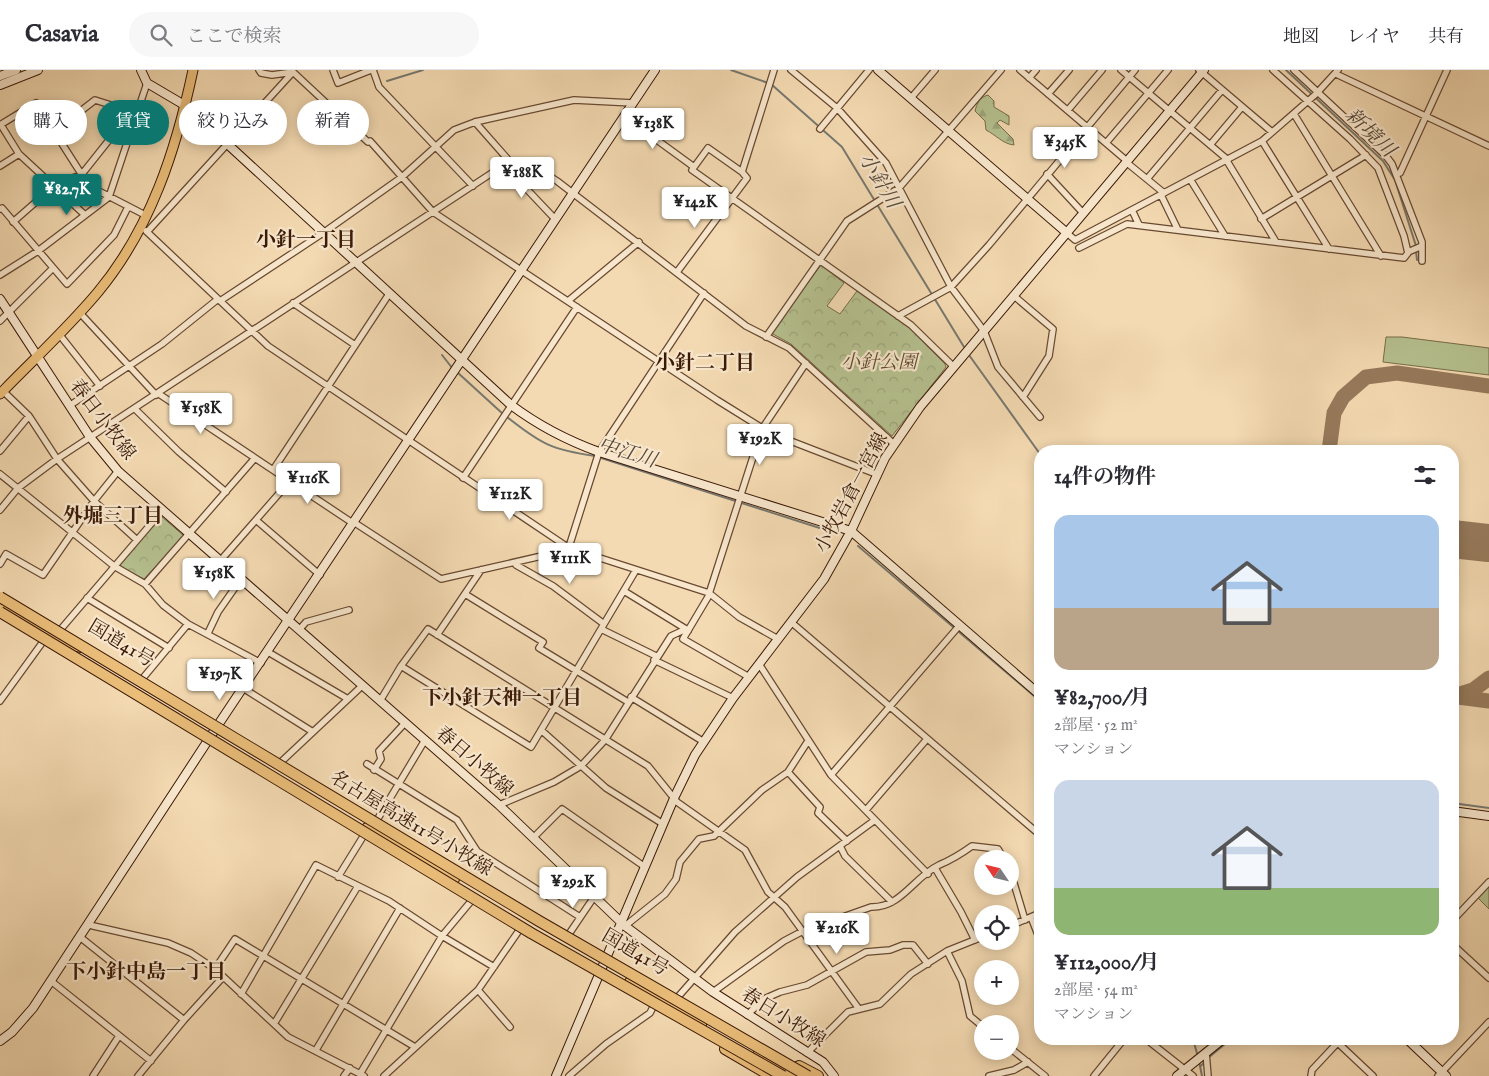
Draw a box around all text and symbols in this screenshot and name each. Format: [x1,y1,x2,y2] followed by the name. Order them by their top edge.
[129,12,479,57] search box
[25,19,99,50] text: Casavia
[147,21,175,49] icon: search
[187,25,282,49] text: ここで検索
[1283,26,1319,49] text: 地図
[1347,26,1400,49] text: レイヤ
[1428,26,1464,49] text: 共有
[15,100,87,145] chip: 購入
[97,100,169,145] chip: 賃貸
[179,100,287,145] chip: 絞り込み
[297,100,369,145] chip: 新着
[1340,103,1402,164] water label: 新境川
[618,108,688,150] pin: ¥138K
[632,114,674,134] text: ¥138K
[1030,126,1100,169] pin: ¥345K
[1044,133,1086,153] text: ¥345K
[853,149,906,215] water label: 小針川
[487,156,557,199] pin: ¥188K
[501,163,543,183] text: ¥188K
[26,174,108,216] pin: ¥82.7K
[43,180,91,200] text: ¥82.7K
[660,186,730,229] pin: ¥142K
[673,193,717,213] text: ¥142K
[256,228,356,253] district label: 小針一丁目
[655,351,755,376] district label: 小針二丁目
[841,351,920,375] park label: 小針公園
[64,375,140,465] street label: 春日小牧線
[166,392,236,435] pin: ¥158K
[180,399,222,419] text: ¥158K
[725,424,795,466] pin: ¥192K
[810,429,894,557] street label: 小牧岩倉一宮線
[738,430,782,450] text: ¥192K
[595,432,661,474] water label: 中江川
[1411,461,1439,489] icon: filters
[273,462,343,505] pin: ¥116K
[1054,464,1156,491] text: 14件の物件
[287,469,329,489] text: ¥116K
[475,478,545,521] pin: ¥112K
[489,485,531,505] text: ¥112K
[63,504,163,529] district label: 外堀三丁目
[535,542,605,585] pin: ¥111K
[1202,548,1292,638] icon: home
[549,549,591,569] text: ¥111K
[179,558,249,600] pin: ¥158K
[193,564,235,584] text: ¥158K
[83,615,159,673] street label: 国道41号
[185,658,255,701] pin: ¥197K
[198,665,242,685] text: ¥197K
[1054,685,1151,712] text: ¥82,700/月
[422,686,582,711] district label: 下小針天神一丁目
[1054,716,1138,736] text: 2部屋 · 52 m²
[430,722,518,802] street label: 春日小牧線
[1054,740,1133,760] text: マンション
[325,766,497,882] street label: 名古屋高速11号小牧線
[1202,813,1292,903] icon: home
[974,850,1019,895] north arrow
[974,850,1019,1060] map controls
[538,866,608,909] pin: ¥292K
[550,873,596,893] text: ¥292K
[974,905,1019,950] button: locate
[802,912,872,955] pin: ¥216K
[815,919,859,939] text: ¥216K
[597,924,673,982] street label: 国道41号
[1054,950,1160,977] text: ¥112,000/月
[66,960,226,985] district label: 下小針中島一丁目
[974,960,1019,1005] button: +
[1054,981,1138,1001] text: 2部屋 · 54 m²
[736,983,830,1053] street label: 春日小牧線
[1054,1005,1133,1025] text: マンション
[974,1015,1019,1060] button: −

